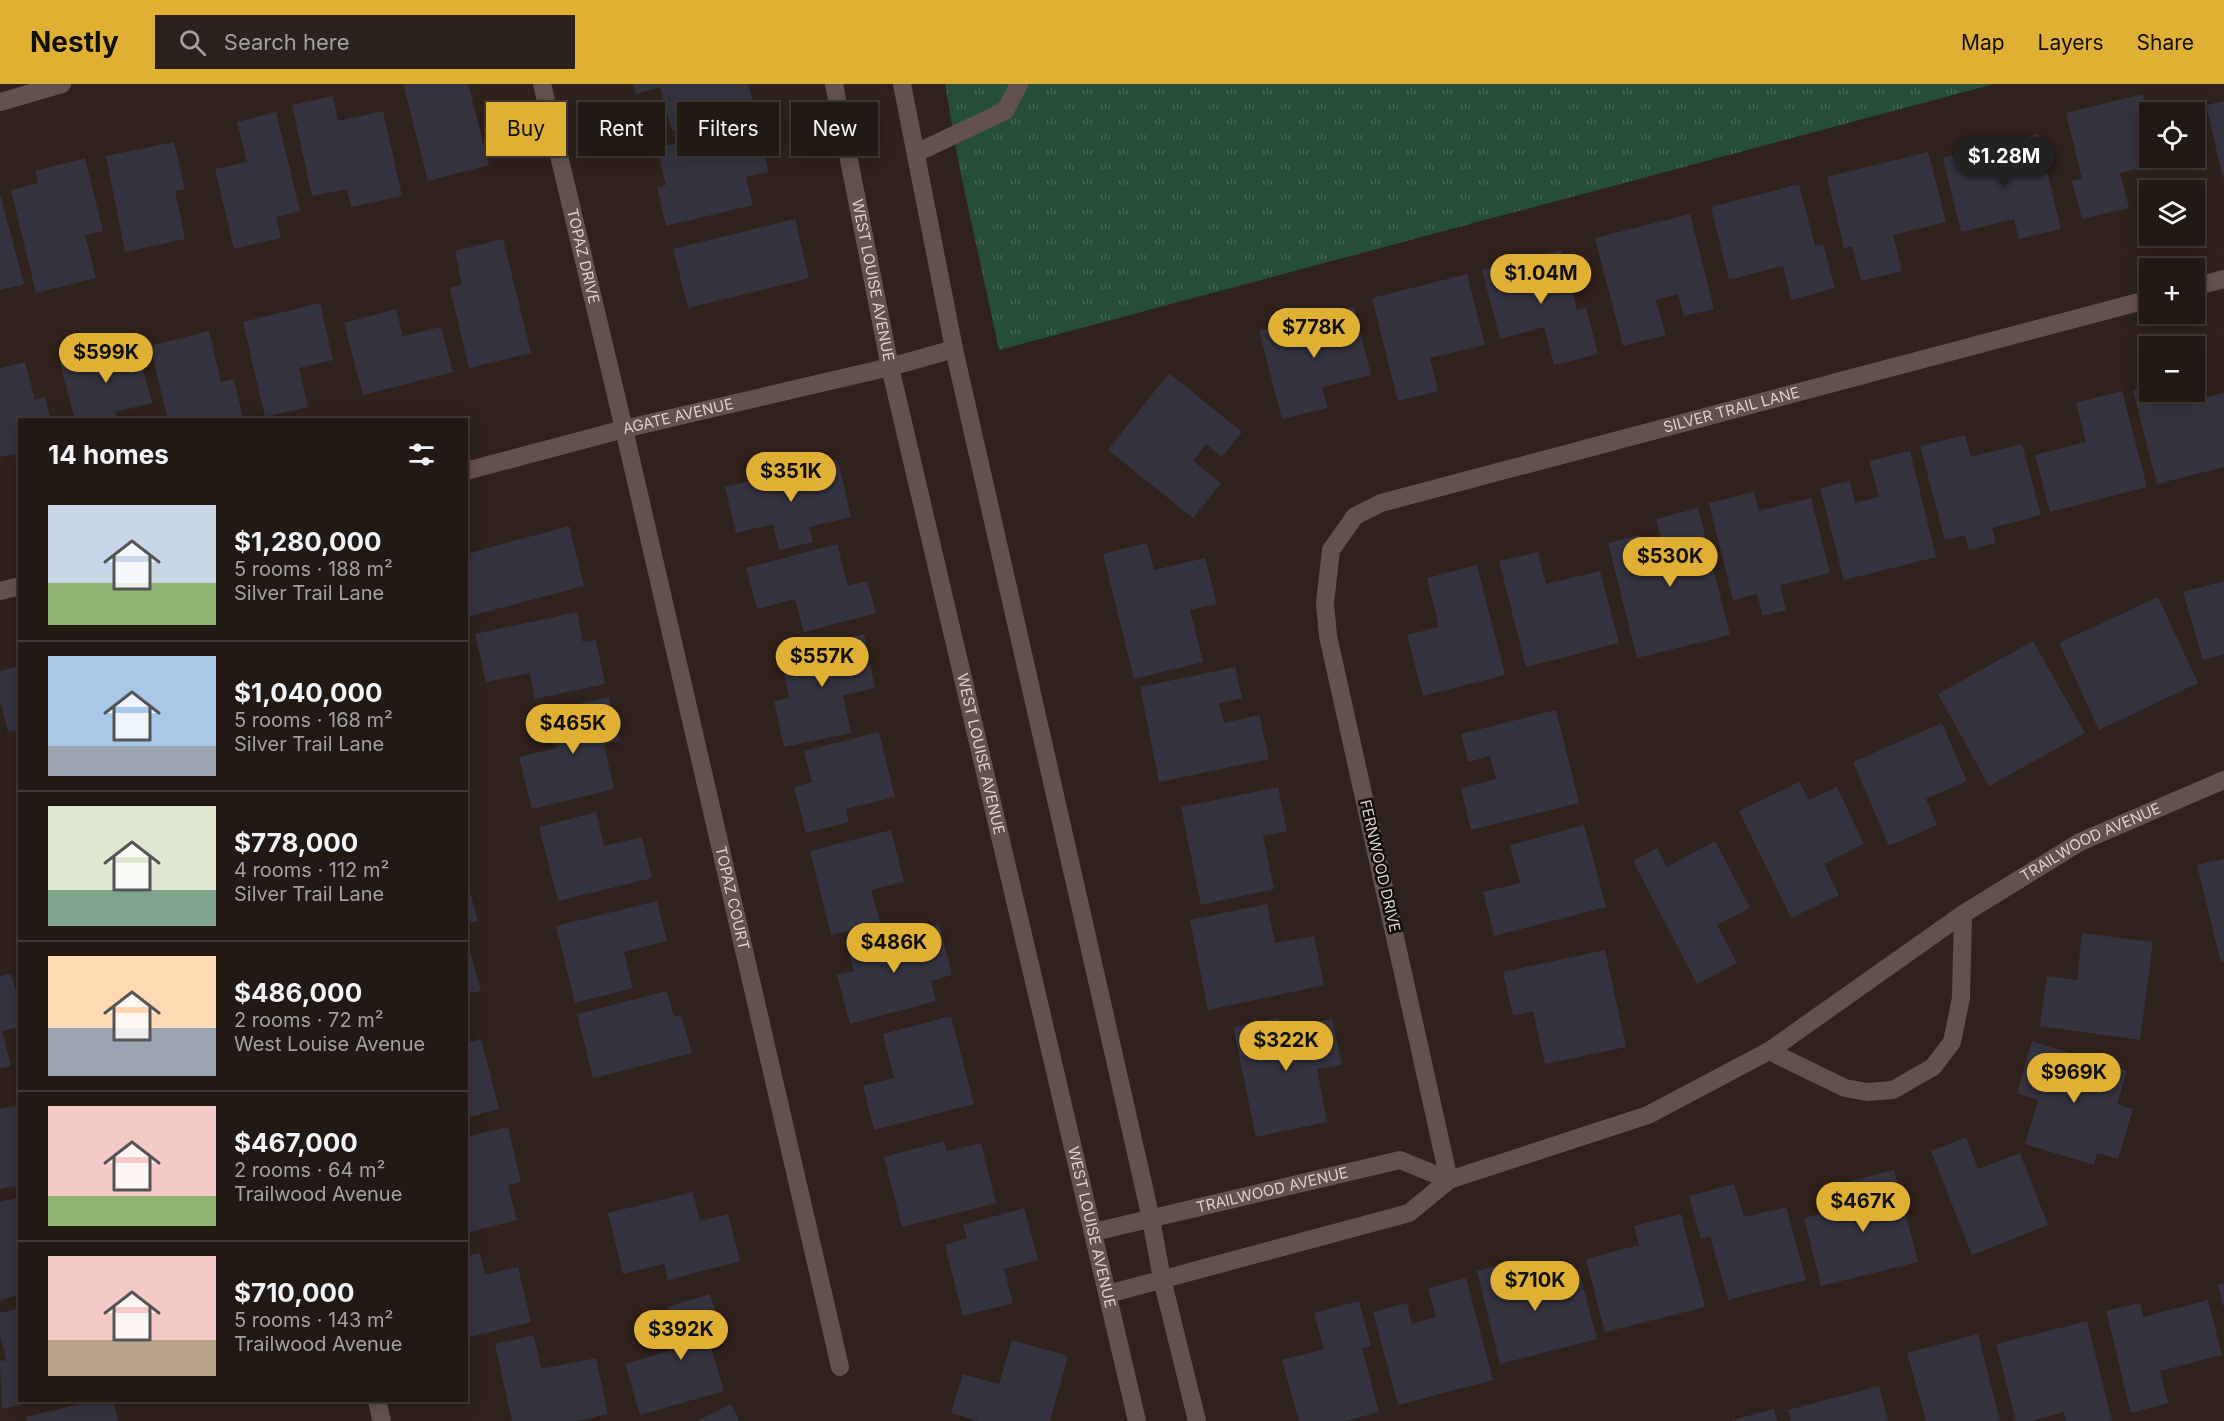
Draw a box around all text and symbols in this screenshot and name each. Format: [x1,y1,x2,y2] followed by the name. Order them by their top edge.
[155,15,575,69] search box
[30,25,119,59] text: Nestly
[176,26,209,59] icon: search
[224,29,350,55] text: Search here
[1961,30,2005,55] text: Map
[2038,30,2104,55] text: Layers
[2137,30,2194,55] text: Share
[486,102,566,156] chip: Buy
[578,102,665,156] chip: Rent
[677,102,779,156] chip: Filters
[791,102,878,156] chip: New
[2139,102,2205,402] map controls
[2139,102,2205,168] button: locate
[1955,137,2053,188] pin: $1.28M
[1968,144,2040,168] text: $1.28M
[2139,180,2205,246] button: layers
[848,197,899,363] street label: WEST LOUISE AVENUE
[563,207,604,306] street label: TOPAZ DRIVE
[1492,254,1590,305] pin: $1.04M
[2139,258,2205,324] button: +
[1504,261,1578,285] text: $1.04M
[1272,308,1356,359] pin: $778K
[1282,315,1346,339] text: $778K
[64,333,148,384] pin: $599K
[2139,336,2205,402] button: −
[73,340,139,364] text: $599K
[1661,382,1801,437] street label: SILVER TRAIL LANE
[621,394,735,438] street label: AGATE AVENUE
[405,438,438,471] icon: filters
[48,439,169,470] text: 14 homes
[749,452,833,503] pin: $351K
[760,459,822,483] text: $351K
[234,526,382,557] text: $1,280,000
[96,529,168,601] icon: home
[1628,537,1712,588] pin: $530K
[1637,544,1703,568] text: $530K
[234,557,393,581] text: 5 rooms · 188 m²
[234,581,384,605] text: Silver Trail Lane
[780,637,864,688] pin: $557K
[790,644,854,668] text: $557K
[953,671,1009,837] street label: WEST LOUISE AVENUE
[234,677,383,708] text: $1,040,000
[96,680,168,752] icon: home
[531,704,615,755] pin: $465K
[234,708,393,732] text: 5 rooms · 168 m²
[540,711,606,735] text: $465K
[234,732,384,756] text: Silver Trail Lane
[1356,798,1405,934] street label: FERNWOOD DRIVE
[2017,798,2163,885] street label: TRAILWOOD AVENUE
[234,827,358,858] text: $778,000
[96,830,168,902] icon: home
[711,844,754,952] street label: TOPAZ COURT
[234,858,389,882] text: 4 rooms · 112 m²
[234,882,384,906] text: Silver Trail Lane
[852,923,936,974] pin: $486K
[860,930,928,954] text: $486K
[234,977,362,1008] text: $486,000
[96,980,168,1052] icon: home
[234,1008,384,1032] text: 2 rooms · 72 m²
[1244,1021,1328,1072] pin: $322K
[1253,1028,1319,1052] text: $322K
[234,1032,425,1056] text: West Louise Avenue
[2032,1053,2116,1104] pin: $969K
[2041,1060,2107,1084] text: $969K
[234,1127,358,1158] text: $467,000
[96,1130,168,1202] icon: home
[1064,1145,1120,1310] street label: WEST LOUISE AVENUE
[234,1158,385,1182] text: 2 rooms · 64 m²
[1194,1163,1350,1217] street label: TRAILWOOD AVENUE
[234,1182,402,1206] text: Trailwood Avenue
[1821,1182,1905,1233] pin: $467K
[1830,1189,1896,1213] text: $467K
[1493,1261,1577,1312] pin: $710K
[1504,1268,1566,1292] text: $710K
[234,1277,355,1308] text: $710,000
[96,1280,168,1352] icon: home
[234,1308,393,1332] text: 5 rooms · 143 m²
[639,1310,723,1361] pin: $392K
[648,1317,714,1341] text: $392K
[234,1332,402,1356] text: Trailwood Avenue

